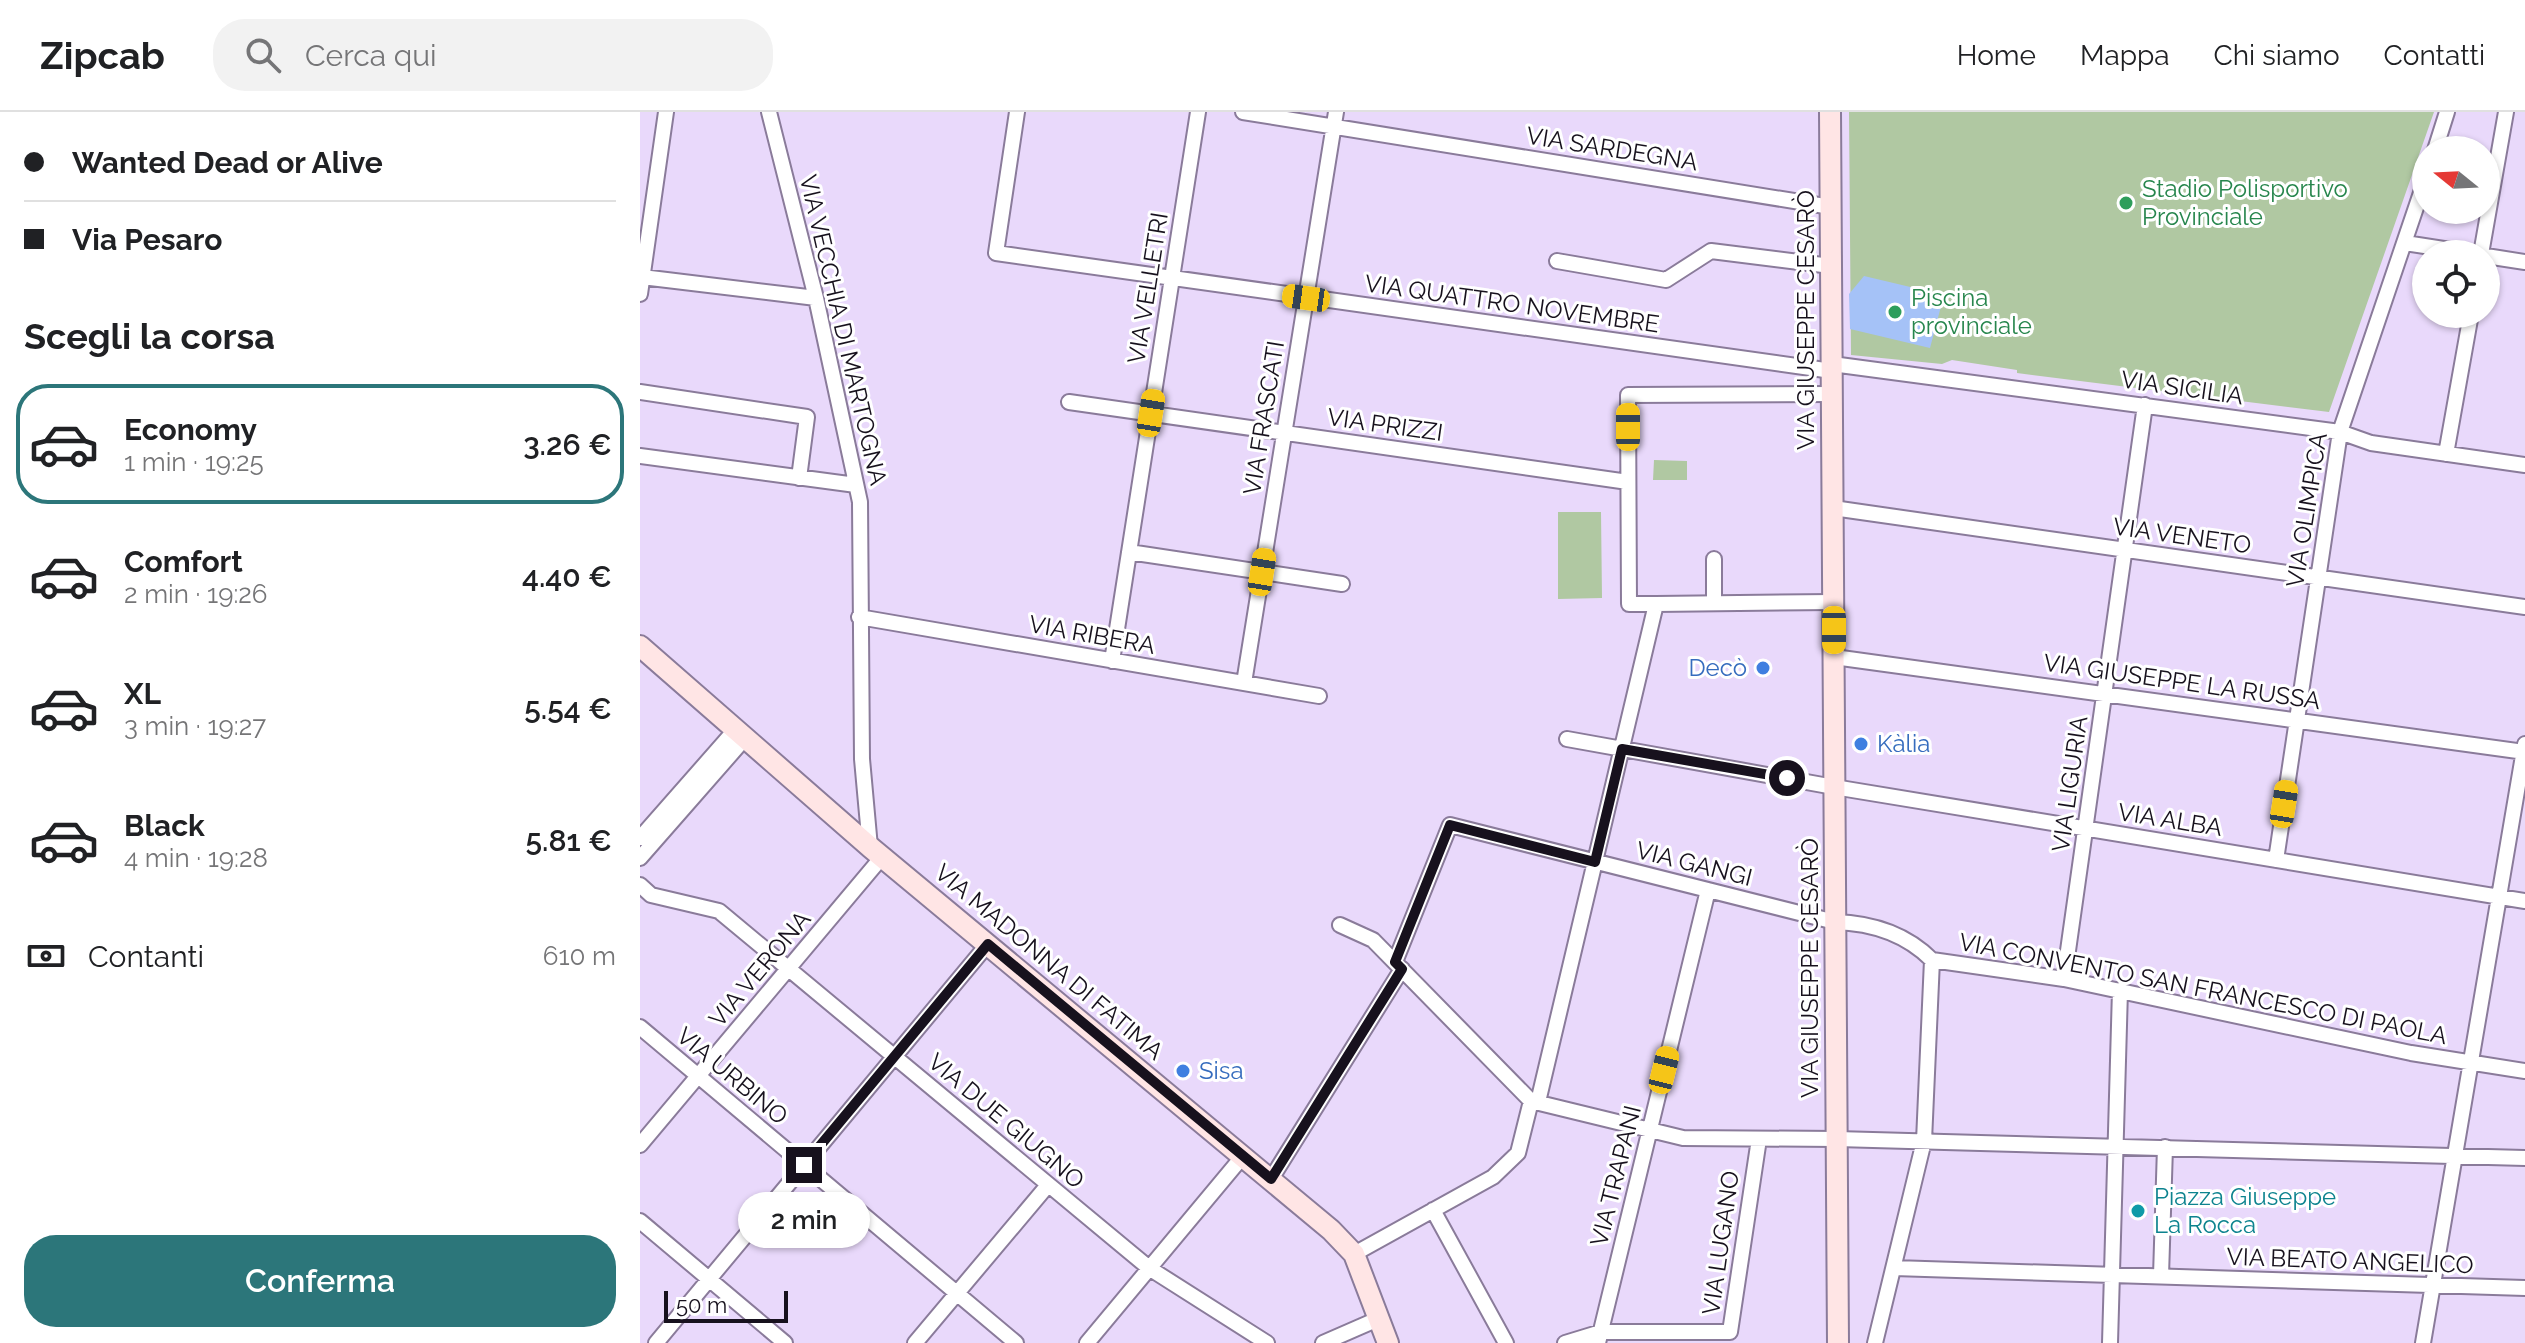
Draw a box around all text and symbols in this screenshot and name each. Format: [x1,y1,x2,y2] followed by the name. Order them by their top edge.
[213,19,773,91] search box
[40,33,165,78] text: Zipcab
[241,33,285,77] icon: search
[305,38,437,73] text: Cerca qui
[1957,39,2036,72] text: Home
[2080,39,2169,72] text: Mappa
[2213,39,2340,72] text: Chi siamo
[2384,39,2485,72] text: Contatti
[1524,121,1700,176] street label: VIA SARDEGNA
[2412,136,2500,224] north arrow
[2412,136,2500,328] map controls
[72,145,383,180] text: Wanted Dead or Alive
[794,172,893,488] street label: VIA VECCHIA DI MARTOGNA
[2142,174,2348,231] place label: Stadio Polisportivo Provinciale
[1791,190,1820,450] street label: VIA GIUSEPPE CESARÒ
[2117,194,2135,212] marker: Stadio Polisportivo Provinciale
[1121,210,1174,366] street label: VIA VELLETRI
[72,222,222,257] text: Via Pesaro
[2412,240,2500,328] button: locate
[1363,268,1661,339] street label: VIA QUATTRO NOVEMBRE
[1281,283,1331,313] car
[1911,283,2032,340] place label: Piscina provinciale
[1886,303,1904,321] marker: Piscina provinciale
[24,315,275,357] text: Scegli la corsa
[1237,339,1290,497] street label: VIA FRASCATI
[2119,365,2245,410] street label: VIA SICILIA
[1135,387,1167,439] car
[1325,402,1445,447] street label: VIA PRIZZI
[1616,403,1640,451] car
[28,408,100,480] icon: car
[124,412,257,447] text: Economy
[523,427,612,462] text: 3.26 €
[2280,431,2333,589] street label: VIA OLIMPICA
[124,447,264,477] text: 1 min · 19:25
[2111,511,2253,560] street label: VIA VENETO
[28,540,100,612] icon: car
[124,544,243,579] text: Comfort
[1246,546,1278,598] car
[522,559,612,594] text: 4.40 €
[124,579,268,609] text: 2 min · 19:26
[1822,606,1846,654] car
[1027,609,1158,660] street label: VIA RIBERA
[2042,648,2322,715] street label: VIA GIUSEPPE LA RUSSA
[1688,653,1747,682] place label: Decò
[1754,659,1772,677] marker: Decò
[28,672,100,744] icon: car
[124,676,161,711] text: XL
[524,691,612,726] text: 5.54 €
[124,711,266,741] text: 3 min · 19:27
[2046,714,2093,854] street label: VIA LIGURIA
[1877,729,1930,758] place label: Kàlia
[1852,735,1870,753] marker: Kàlia
[1769,760,1805,796] route start
[2268,778,2300,830] car
[2116,797,2224,842] street label: VIA ALBA
[28,804,100,876] icon: car
[124,808,205,843] text: Black
[526,823,612,858] text: 5.81 €
[1633,835,1755,892] street label: VIA GANGI
[1795,838,1824,1098] street label: VIA GIUSEPPE CESARÒ
[124,843,268,873] text: 4 min · 19:28
[929,858,1169,1066] street label: VIA MADONNA DI FATIMA
[703,905,816,1033] street label: VIA VERONA
[1957,927,2450,1050] street label: VIA CONVENTO SAN FRANCESCO DI PAOLA
[24,934,68,978] icon: cash
[88,939,204,974] text: Contanti
[543,941,616,971] text: 610 m
[671,1021,794,1130] street label: VIA URBINO
[1647,1044,1681,1096] car
[922,1047,1090,1194] street label: VIA DUE GIUGNO
[1199,1056,1243,1085] place label: Sisa
[1174,1062,1192,1080] marker: Sisa
[1584,1102,1647,1249] street label: VIA TRAPANI
[786,1147,822,1183] route end
[1696,1169,1745,1317] street label: VIA LUGANO
[2154,1182,2336,1239] place label: Piazza Giuseppe La Rocca
[738,1193,870,1249] callout: 2 min
[2129,1202,2147,1220] marker: Piazza Giuseppe La Rocca
[771,1205,837,1235] text: 2 min
[24,1235,616,1327] button: Conferma
[2226,1242,2474,1279] street label: VIA BEATO ANGELICO
[664,1287,788,1323] scale bar
[676,1292,727,1318] text: 50 m

